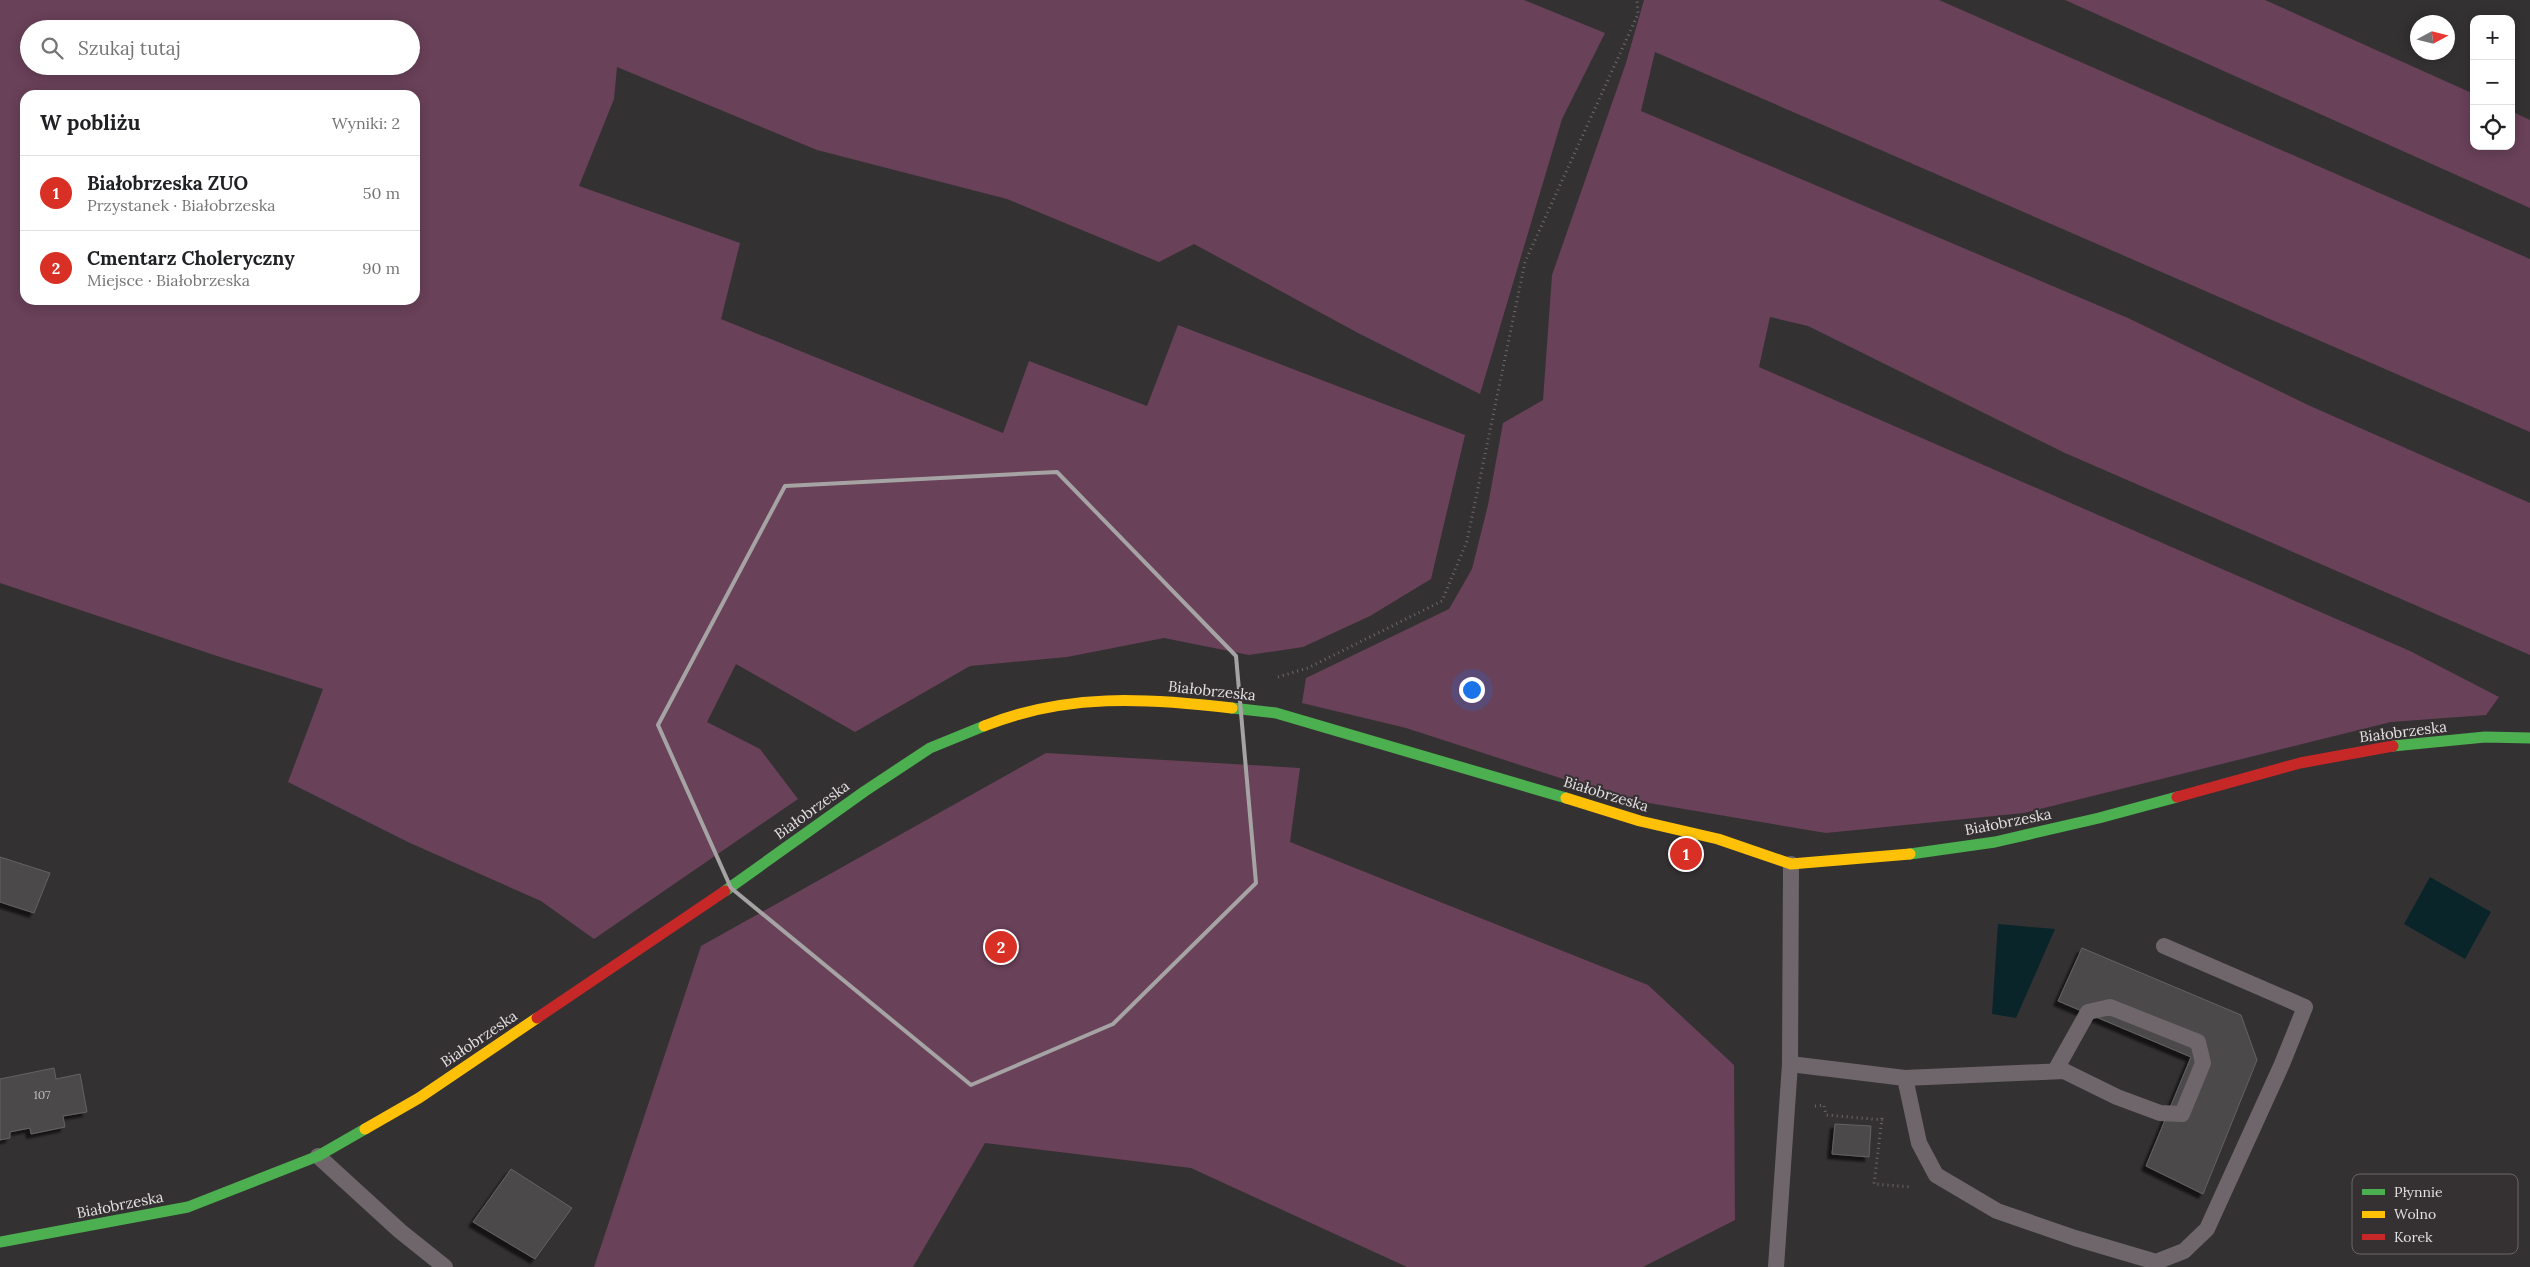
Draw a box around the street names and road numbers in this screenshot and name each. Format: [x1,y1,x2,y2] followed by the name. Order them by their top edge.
[1167,676,1257,705] street label: Białobrzeska
[2358,717,2448,746] street label: Białobrzeska
[1561,772,1651,816] street label: Białobrzeska
[770,776,853,843] street label: Białobrzeska
[1963,804,2053,839] street label: Białobrzeska
[437,1006,521,1071] street label: Białobrzeska
[75,1187,165,1222] street label: Białobrzeska

